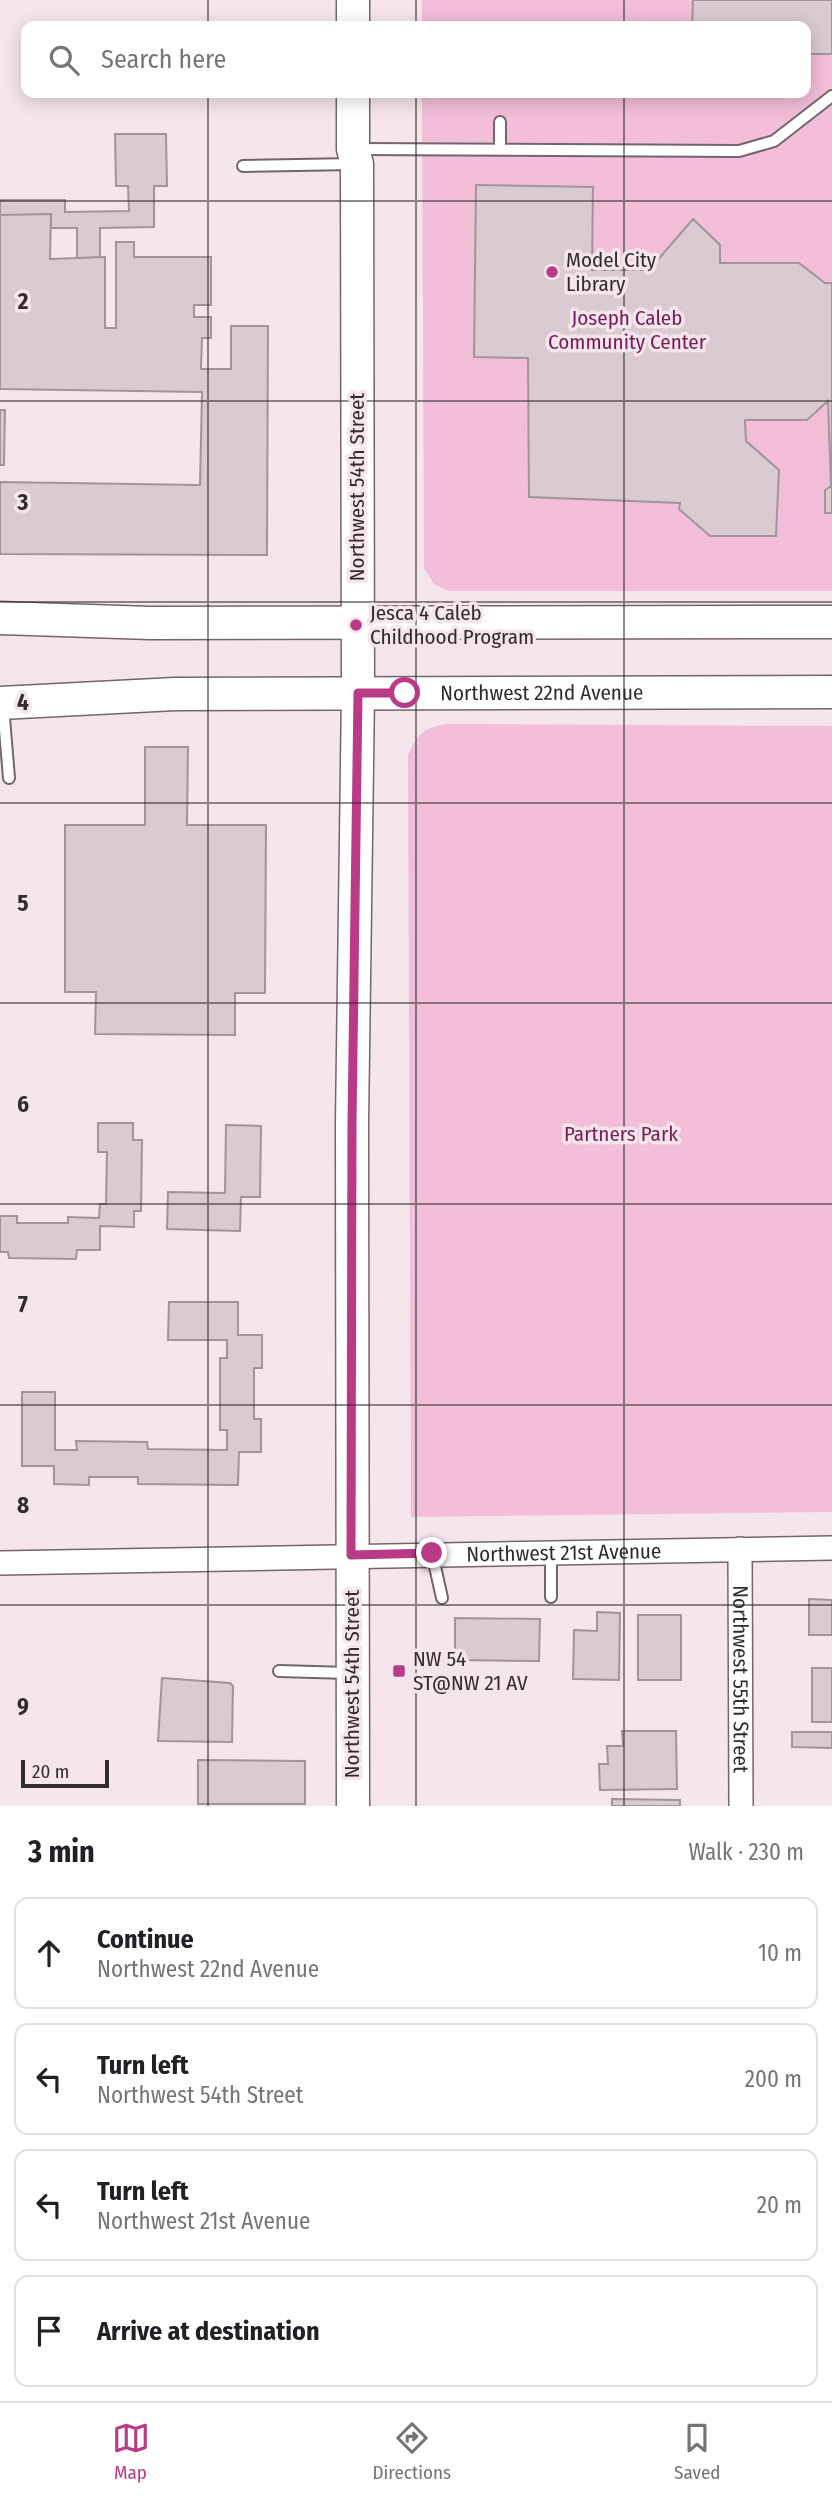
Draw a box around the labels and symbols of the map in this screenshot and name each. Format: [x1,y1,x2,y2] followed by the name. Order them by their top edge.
[566,247,657,297] place label: Model City Library
[544,264,560,280] marker: Model City Library
[17,287,29,315] text: 2
[548,305,707,355] park label: Joseph Caleb Community Center
[344,393,370,581] street label: Northwest 54th Street
[17,488,29,516] text: 3
[370,600,534,650] place label: Jesca 4 Caleb Childhood Program
[348,617,364,633] marker: Jesca 4 Caleb Childhood Program
[389,677,420,708] route start
[440,680,643,706] street label: Northwest 22nd Avenue
[17,688,29,716] text: 4
[17,889,29,917] text: 5
[17,1090,29,1118] text: 6
[564,1121,678,1147] park label: Partners Park
[18,1290,28,1318] text: 7
[17,1491,29,1519] text: 8
[416,1537,447,1568] route end
[466,1538,662,1568] street label: Northwest 21st Avenue
[727,1585,754,1773] street label: Northwest 55th Street
[339,1590,365,1778] street label: Northwest 54th Street
[413,1646,528,1696] place label: NW 54 ST@NW 21 AV
[391,1663,407,1679] marker: NW 54 ST@NW 21 AV
[17,1692,29,1720] text: 9
[21,1757,108,1789] scale bar

